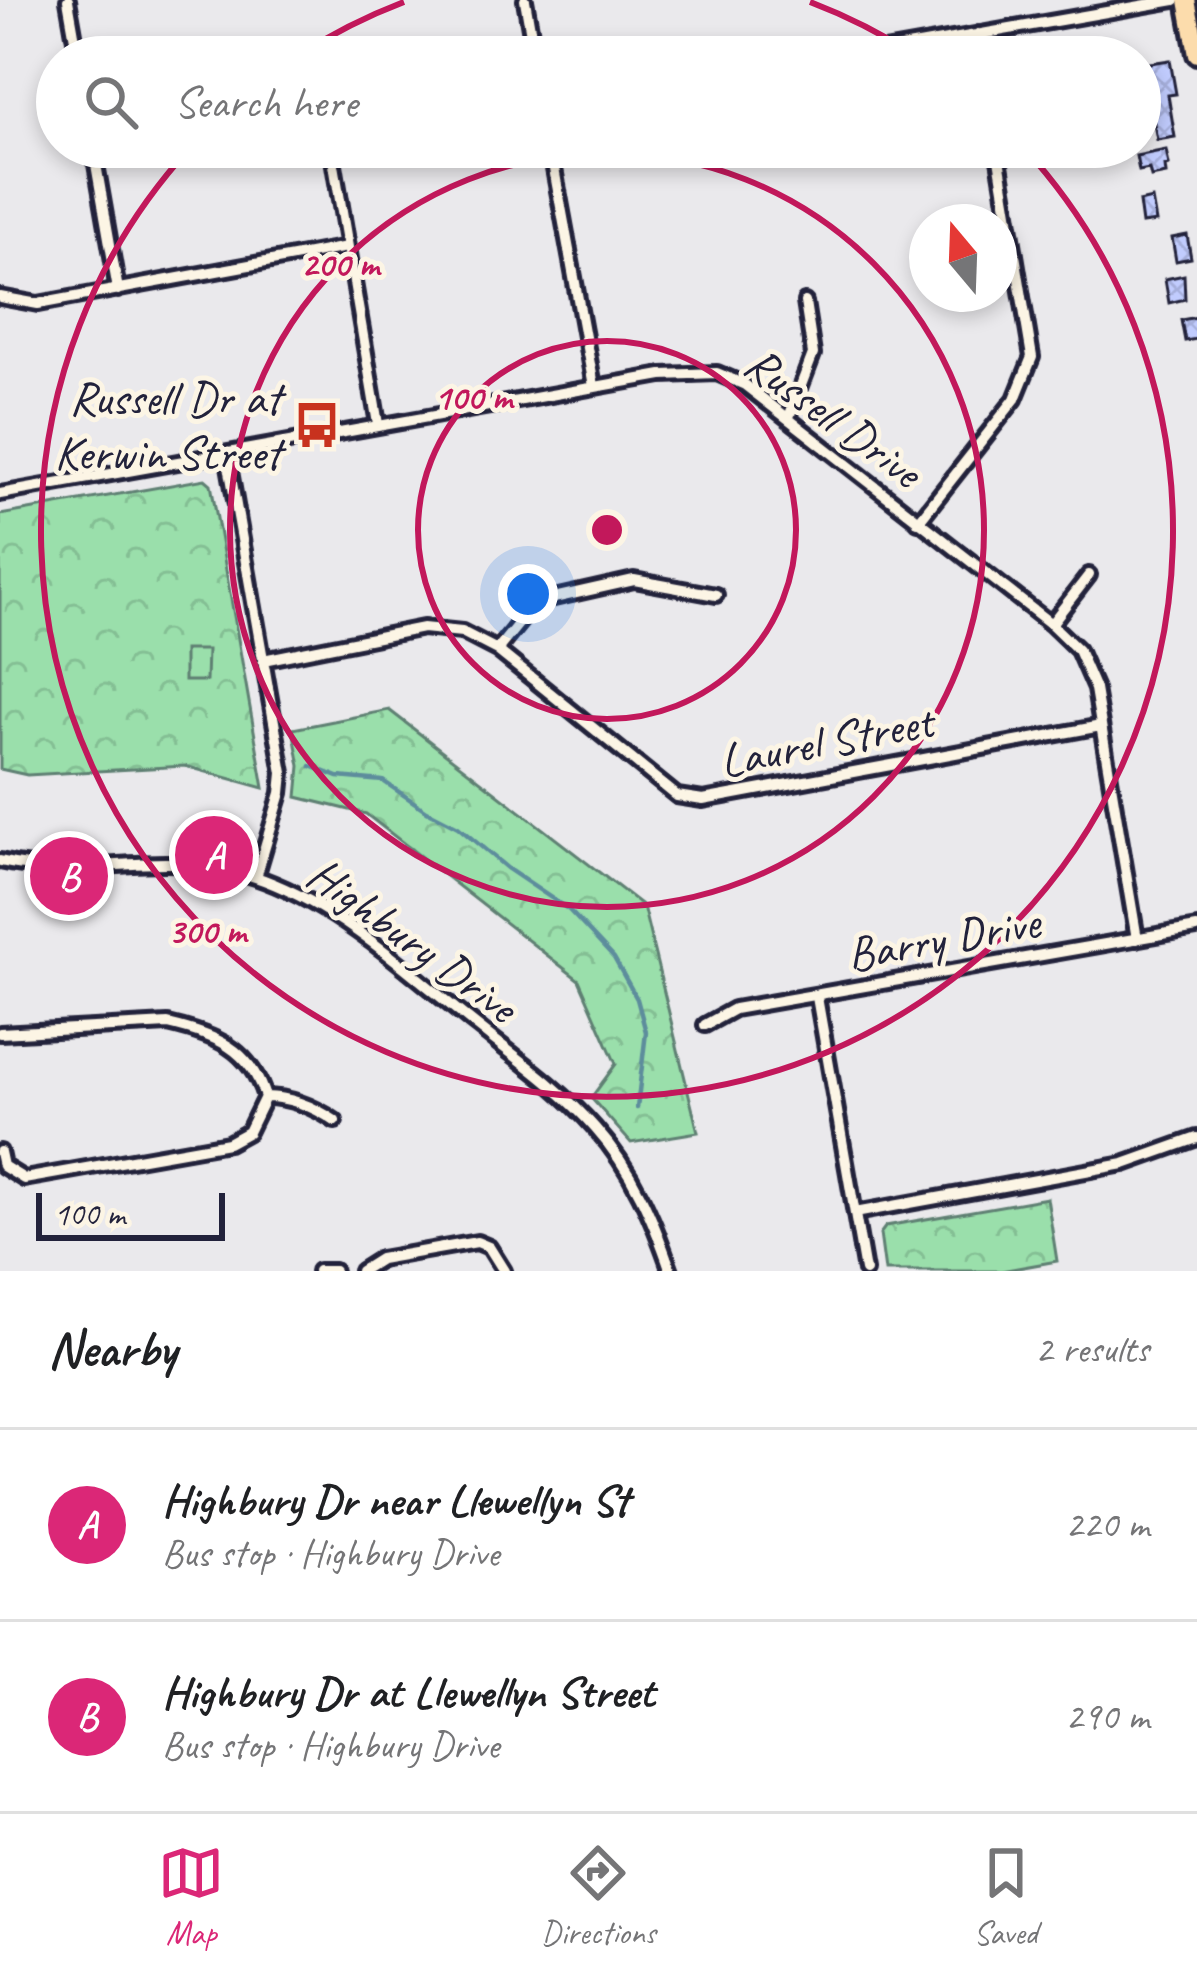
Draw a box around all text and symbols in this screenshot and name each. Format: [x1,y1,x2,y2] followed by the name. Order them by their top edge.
[36,36,1161,168] search box
[78,69,144,135] icon: search
[174,74,357,131] text: Search here
[909,204,1017,312] north arrow
[301,241,382,287] text: 200 m
[733,333,936,503] street label: Russell Drive
[55,368,287,483] place label: Russell Dr at Kerwin Street
[434,374,515,420] text: 100 m
[292,400,342,450] bus stop icon: Russell Dr at Kerwin Street
[586,509,628,551] centre of rings
[498,564,558,624] your location
[715,690,942,791] street label: Laurel Street
[175,810,253,900] pin: A
[30,831,108,921] pin: B
[296,844,532,1038] street label: Highbury Drive
[842,891,1047,984] street label: Barry Drive
[168,908,249,954] text: 300 m
[36,1187,225,1240] scale bar
[54,1193,125,1235] text: 100 m
[48,1317,176,1381] text: Nearby
[1035,1325,1149,1374] text: 2 results
[162,1472,629,1529] text: Highbury Dr near Llewellyn St
[77,1500,97,1549] text: A
[1065,1500,1149,1549] text: 220 m
[162,1529,499,1578] text: Bus stop · Highbury Drive
[162,1664,654,1721] text: Highbury Dr at Llewellyn Street
[77,1692,97,1741] text: B
[1065,1692,1149,1741] text: 290 m
[162,1721,499,1770] text: Bus stop · Highbury Drive
[158,1840,224,1954] tab: Map
[541,1840,656,1954] tab: Directions
[973,1840,1039,1954] tab: Saved

